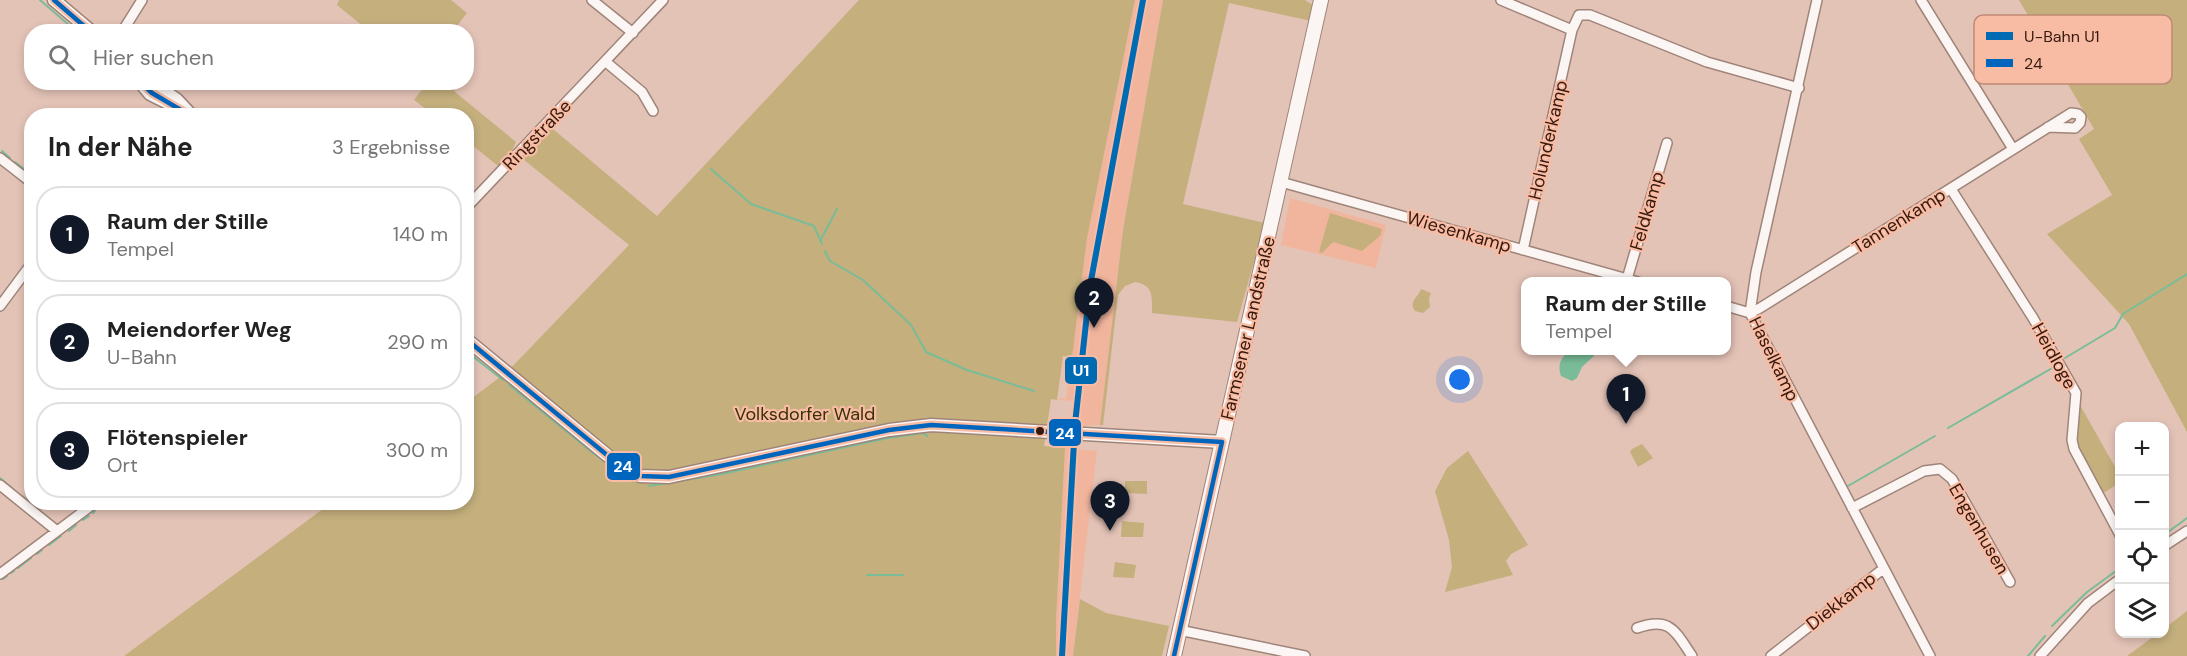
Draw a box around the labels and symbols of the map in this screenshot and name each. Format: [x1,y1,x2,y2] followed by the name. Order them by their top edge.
[1974,15,2172,84] legend
[2024,26,2100,47] text: U-Bahn U1
[2024,53,2043,74] text: 24
[1523,78,1573,202] street label: Holunderkamp
[497,95,577,175] street label: Ringstraße
[1624,169,1670,253] street label: Feldkamp
[1848,183,1950,259] street label: Tannenkamp
[1404,206,1514,258] street label: Wiesenkamp
[1215,234,1281,422] street label: Farmsener Landstraße
[1074,278,1114,328] pin: 2
[1743,313,1805,405] street label: Haselkamp
[2026,319,2082,393] street label: Heidloge
[1064,356,1098,385] line badge: U1
[1073,360,1089,381] text: U1
[1445,365,1474,394] your location
[1606,374,1646,424] pin: 1
[735,402,875,426] park label: Volksdorfer Wald
[1048,418,1082,447] line badge: 24
[1055,423,1075,444] text: 24
[1034,425,1046,437] unlabelled marker
[606,452,641,481] line badge: 24
[613,456,633,477] text: 24
[1943,479,2015,579] street label: Engenhusen
[1090,482,1130,531] pin: 3
[1801,566,1881,636] street label: Diekkamp

